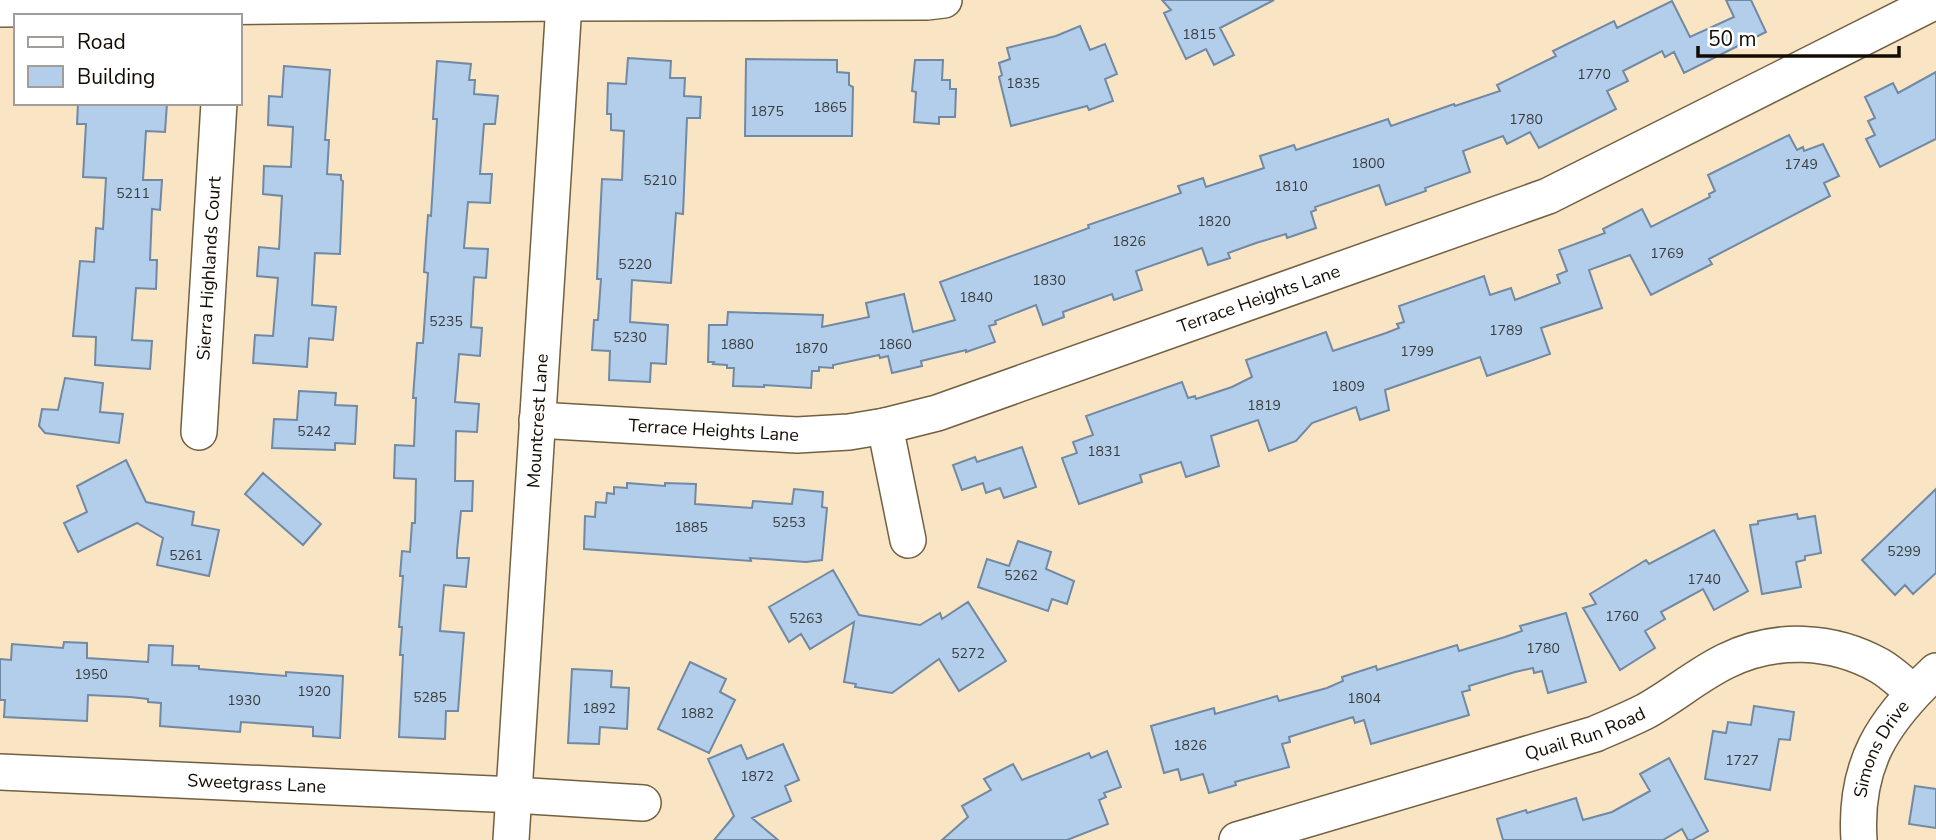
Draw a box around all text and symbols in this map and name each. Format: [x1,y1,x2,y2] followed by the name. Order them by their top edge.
[14,14,242,105] legend
[1698,14,1899,58] scale bar
[1182,25,1216,44] house number: 1815
[1708,25,1757,53] text: 50 m
[77,28,126,56] text: Road
[77,63,155,91] text: Building
[1577,65,1611,84] house number: 1770
[1006,74,1040,93] house number: 1835
[813,98,847,117] house number: 1865
[750,102,784,121] house number: 1875
[1509,110,1543,129] house number: 1780
[1351,154,1385,173] house number: 1800
[1784,155,1818,174] house number: 1749
[643,171,677,190] house number: 5210
[191,175,227,361] street label: Sierra Highlands Court
[1274,177,1308,196] house number: 1810
[116,184,150,203] house number: 5211
[1197,212,1231,231] house number: 1820
[1112,232,1146,251] house number: 1826
[1650,244,1684,263] house number: 1769
[618,255,652,274] house number: 5220
[1174,259,1343,339] street label: Terrace Heights Lane
[1032,271,1066,290] house number: 1830
[959,288,993,307] house number: 1840
[429,312,463,331] house number: 5235
[1489,321,1523,340] house number: 1789
[613,328,647,347] house number: 5230
[720,335,754,354] house number: 1880
[878,335,912,354] house number: 1860
[794,339,828,358] house number: 1870
[1400,342,1434,361] house number: 1799
[521,353,554,489] street label: Mountcrest Lane
[1331,377,1365,396] house number: 1809
[1247,396,1281,415] house number: 1819
[628,413,800,447] street label: Terrace Heights Lane
[297,422,331,441] house number: 5242
[1087,442,1121,461] house number: 1831
[772,513,806,532] house number: 5253
[674,518,708,537] house number: 1885
[1887,542,1921,561] house number: 5299
[169,546,203,565] house number: 5261
[1004,566,1038,585] house number: 5262
[1687,570,1721,589] house number: 1740
[1605,607,1639,626] house number: 1760
[789,609,823,628] house number: 5263
[1526,639,1560,658] house number: 1780
[951,644,985,663] house number: 5272
[74,665,108,684] house number: 1950
[297,682,331,701] house number: 1920
[413,688,447,707] house number: 5285
[1347,689,1381,708] house number: 1804
[227,691,261,710] house number: 1930
[1848,695,1915,799] street label: Simons Drive
[582,699,616,718] house number: 1892
[1522,701,1649,766] street label: Quail Run Road
[680,704,714,723] house number: 1882
[1173,736,1207,755] house number: 1826
[1725,751,1759,770] house number: 1727
[740,767,774,786] house number: 1872
[187,768,327,799] street label: Sweetgrass Lane

